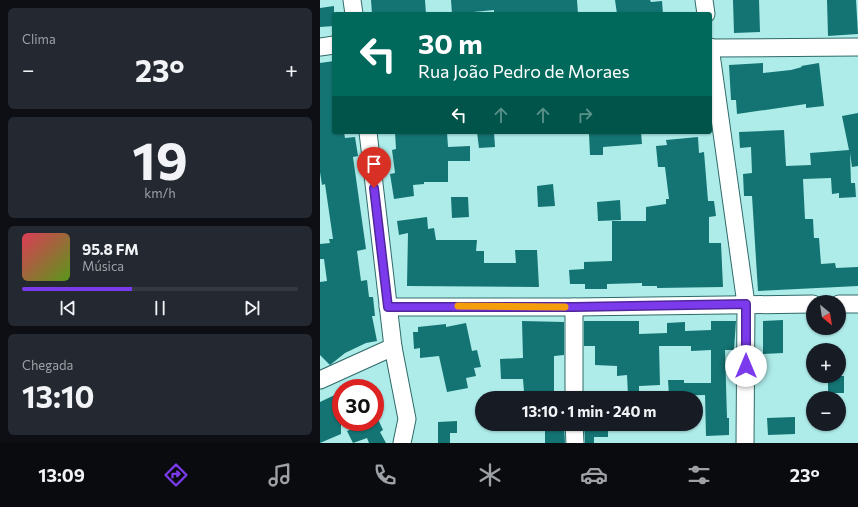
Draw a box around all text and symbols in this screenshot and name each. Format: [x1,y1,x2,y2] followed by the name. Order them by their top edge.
[418,26,483,60] text: 30 m
[352,28,404,80] icon: left
[22,31,56,47] text: Clima
[135,51,185,88] text: 23°
[22,56,35,83] text: −
[285,56,298,83] text: +
[418,60,630,82] text: Rua João Pedro de Moraes
[448,104,470,126] icon: left
[490,104,512,126] icon: ahead
[532,104,554,126] icon: ahead
[574,104,596,126] icon: right
[132,127,188,191] text: 19
[357,147,391,188] pin
[363,153,385,175] icon: arrive
[144,185,176,201] text: km/h
[82,240,139,258] text: 95.8 FM
[82,258,124,274] text: Música
[806,295,846,335] north arrow
[806,295,846,431] map controls
[57,297,79,319] icon: previous
[149,297,171,319] icon: pause
[241,297,263,319] icon: next
[806,343,846,383] button: +
[725,345,767,387] position arrow
[22,357,73,373] text: Chegada
[22,377,95,414] text: 13:10
[332,379,384,431] speed limit sign: 30
[806,391,846,431] button: −
[522,402,656,420] text: 13:10 · 1 min · 240 m
[162,461,190,489] icon: directions
[266,461,294,489] icon: music
[371,461,399,489] icon: phone
[476,461,504,489] icon: climate
[580,461,608,489] icon: car
[685,461,713,489] icon: filters
[38,464,85,486] text: 13:09
[790,464,820,486] text: 23°

